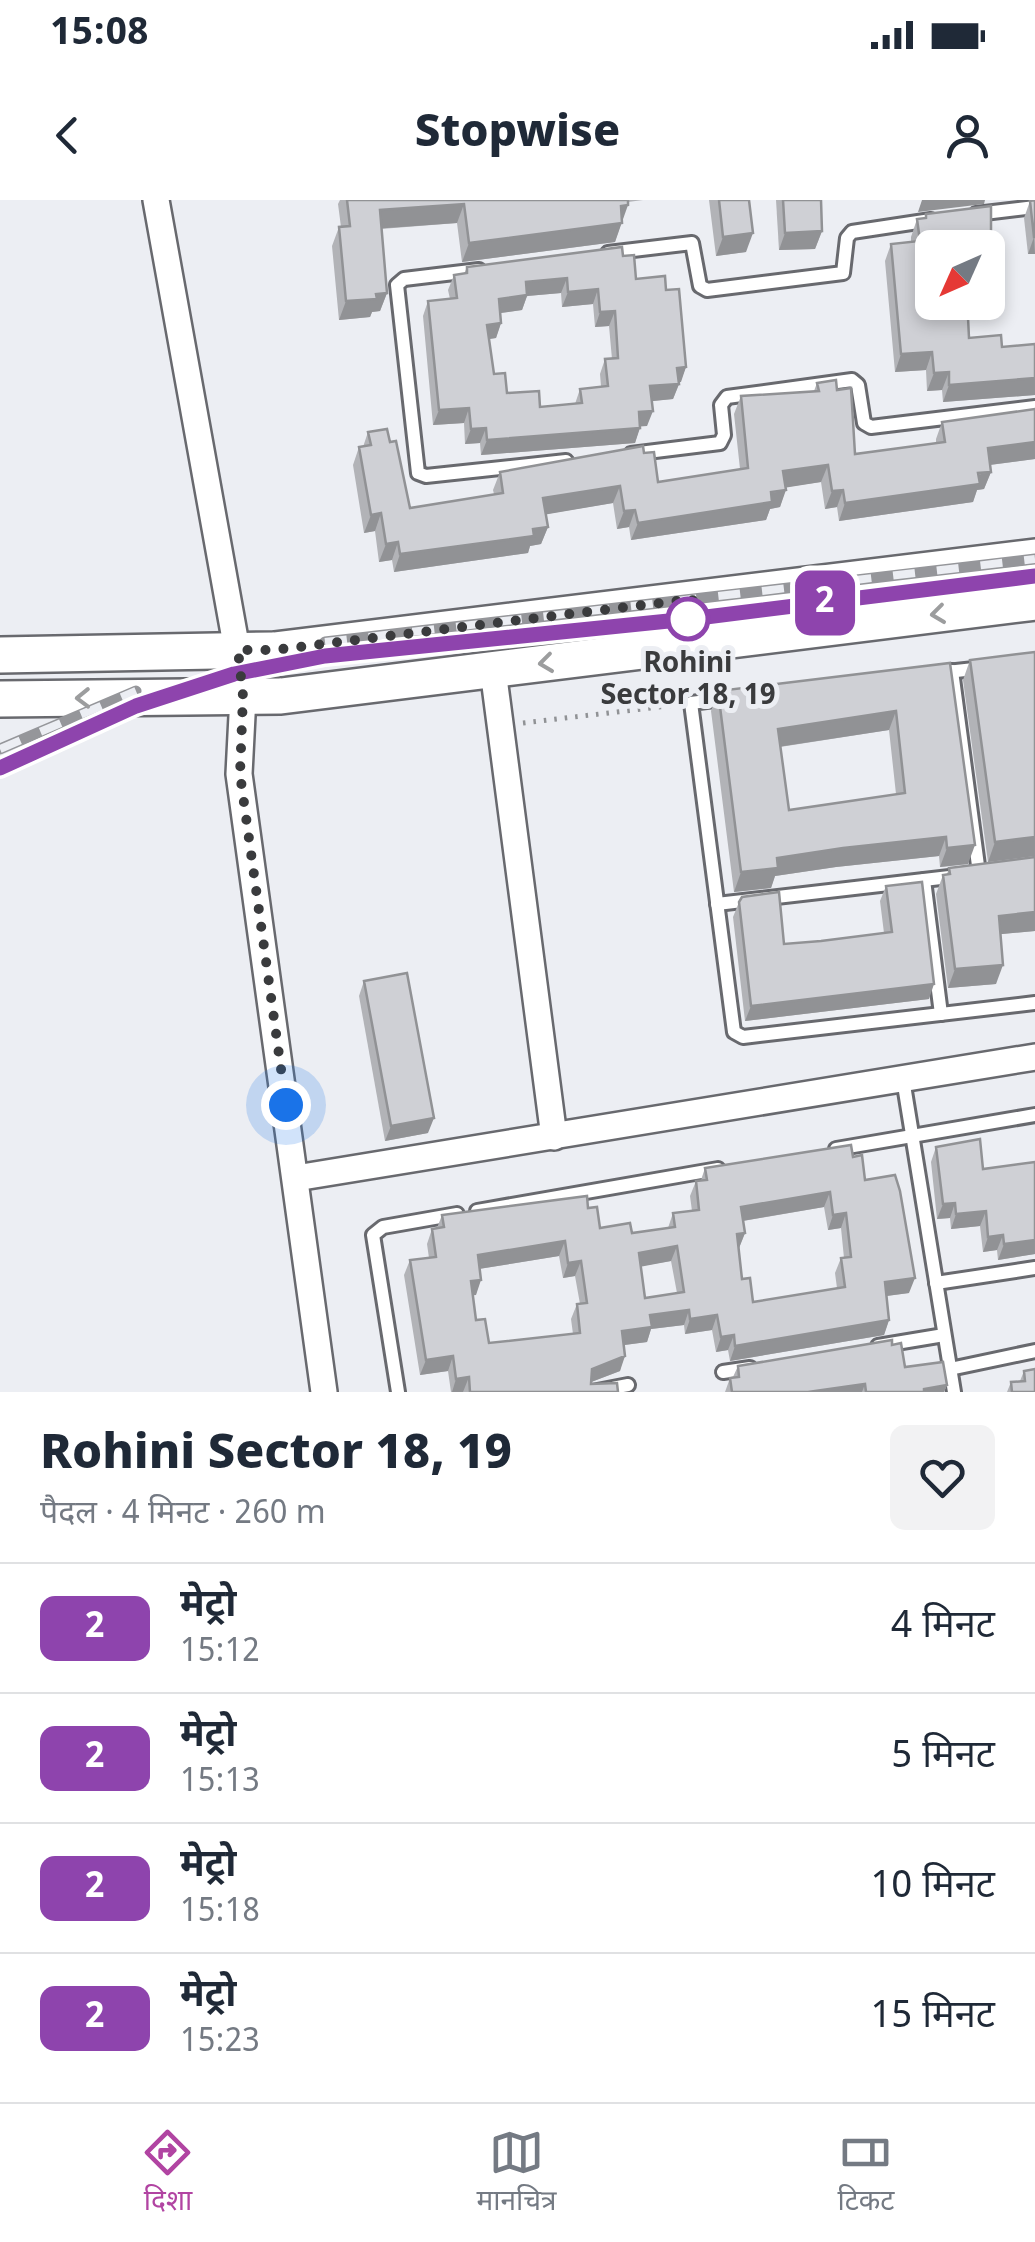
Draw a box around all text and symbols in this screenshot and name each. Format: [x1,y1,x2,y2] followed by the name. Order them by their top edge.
[50,10,149,60] text: 15:08
[415,106,620,164] text: Stopwise
[40,108,95,163] icon: back
[940,108,995,163] icon: person
[915,230,1005,320] north arrow
[915,230,1005,320] map controls
[792,570,858,636] line badge: 2
[815,581,835,626] text: 2
[667,598,709,640] marker: Rohini Sector 18, 19
[930,603,947,624] one-way arrow
[600,647,776,715] place label: Rohini Sector 18, 19
[538,652,554,673] one-way arrow
[75,687,90,709] one-way arrow
[261,1080,311,1130] your location
[40,1425,512,1488] text: Rohini Sector 18, 19
[890,1425,995,1530] button: heart
[40,1494,326,1536] text: पैदल · 4 मिनट · 260 m
[180,1582,236,1632] text: मेट्रो
[891,1603,995,1653] text: 4 मिनट
[85,1606,105,1651] text: 2
[180,1632,260,1674] text: 15:12
[180,1712,236,1762] text: मेट्रो
[891,1733,995,1783] text: 5 मिनट
[85,1736,105,1781] text: 2
[180,1762,260,1804] text: 15:13
[180,1842,236,1892] text: मेट्रो
[870,1863,995,1913] text: 10 मिनट
[85,1866,105,1911] text: 2
[180,1892,260,1934] text: 15:18
[180,1972,236,2022] text: मेट्रो
[870,1993,995,2043] text: 15 मिनट
[85,1996,105,2041] text: 2
[180,2022,260,2064] text: 15:23
[140,2125,195,2221] tab: दिशा
[476,2125,557,2221] tab: मानचित्र
[837,2125,894,2221] tab: टिकट

